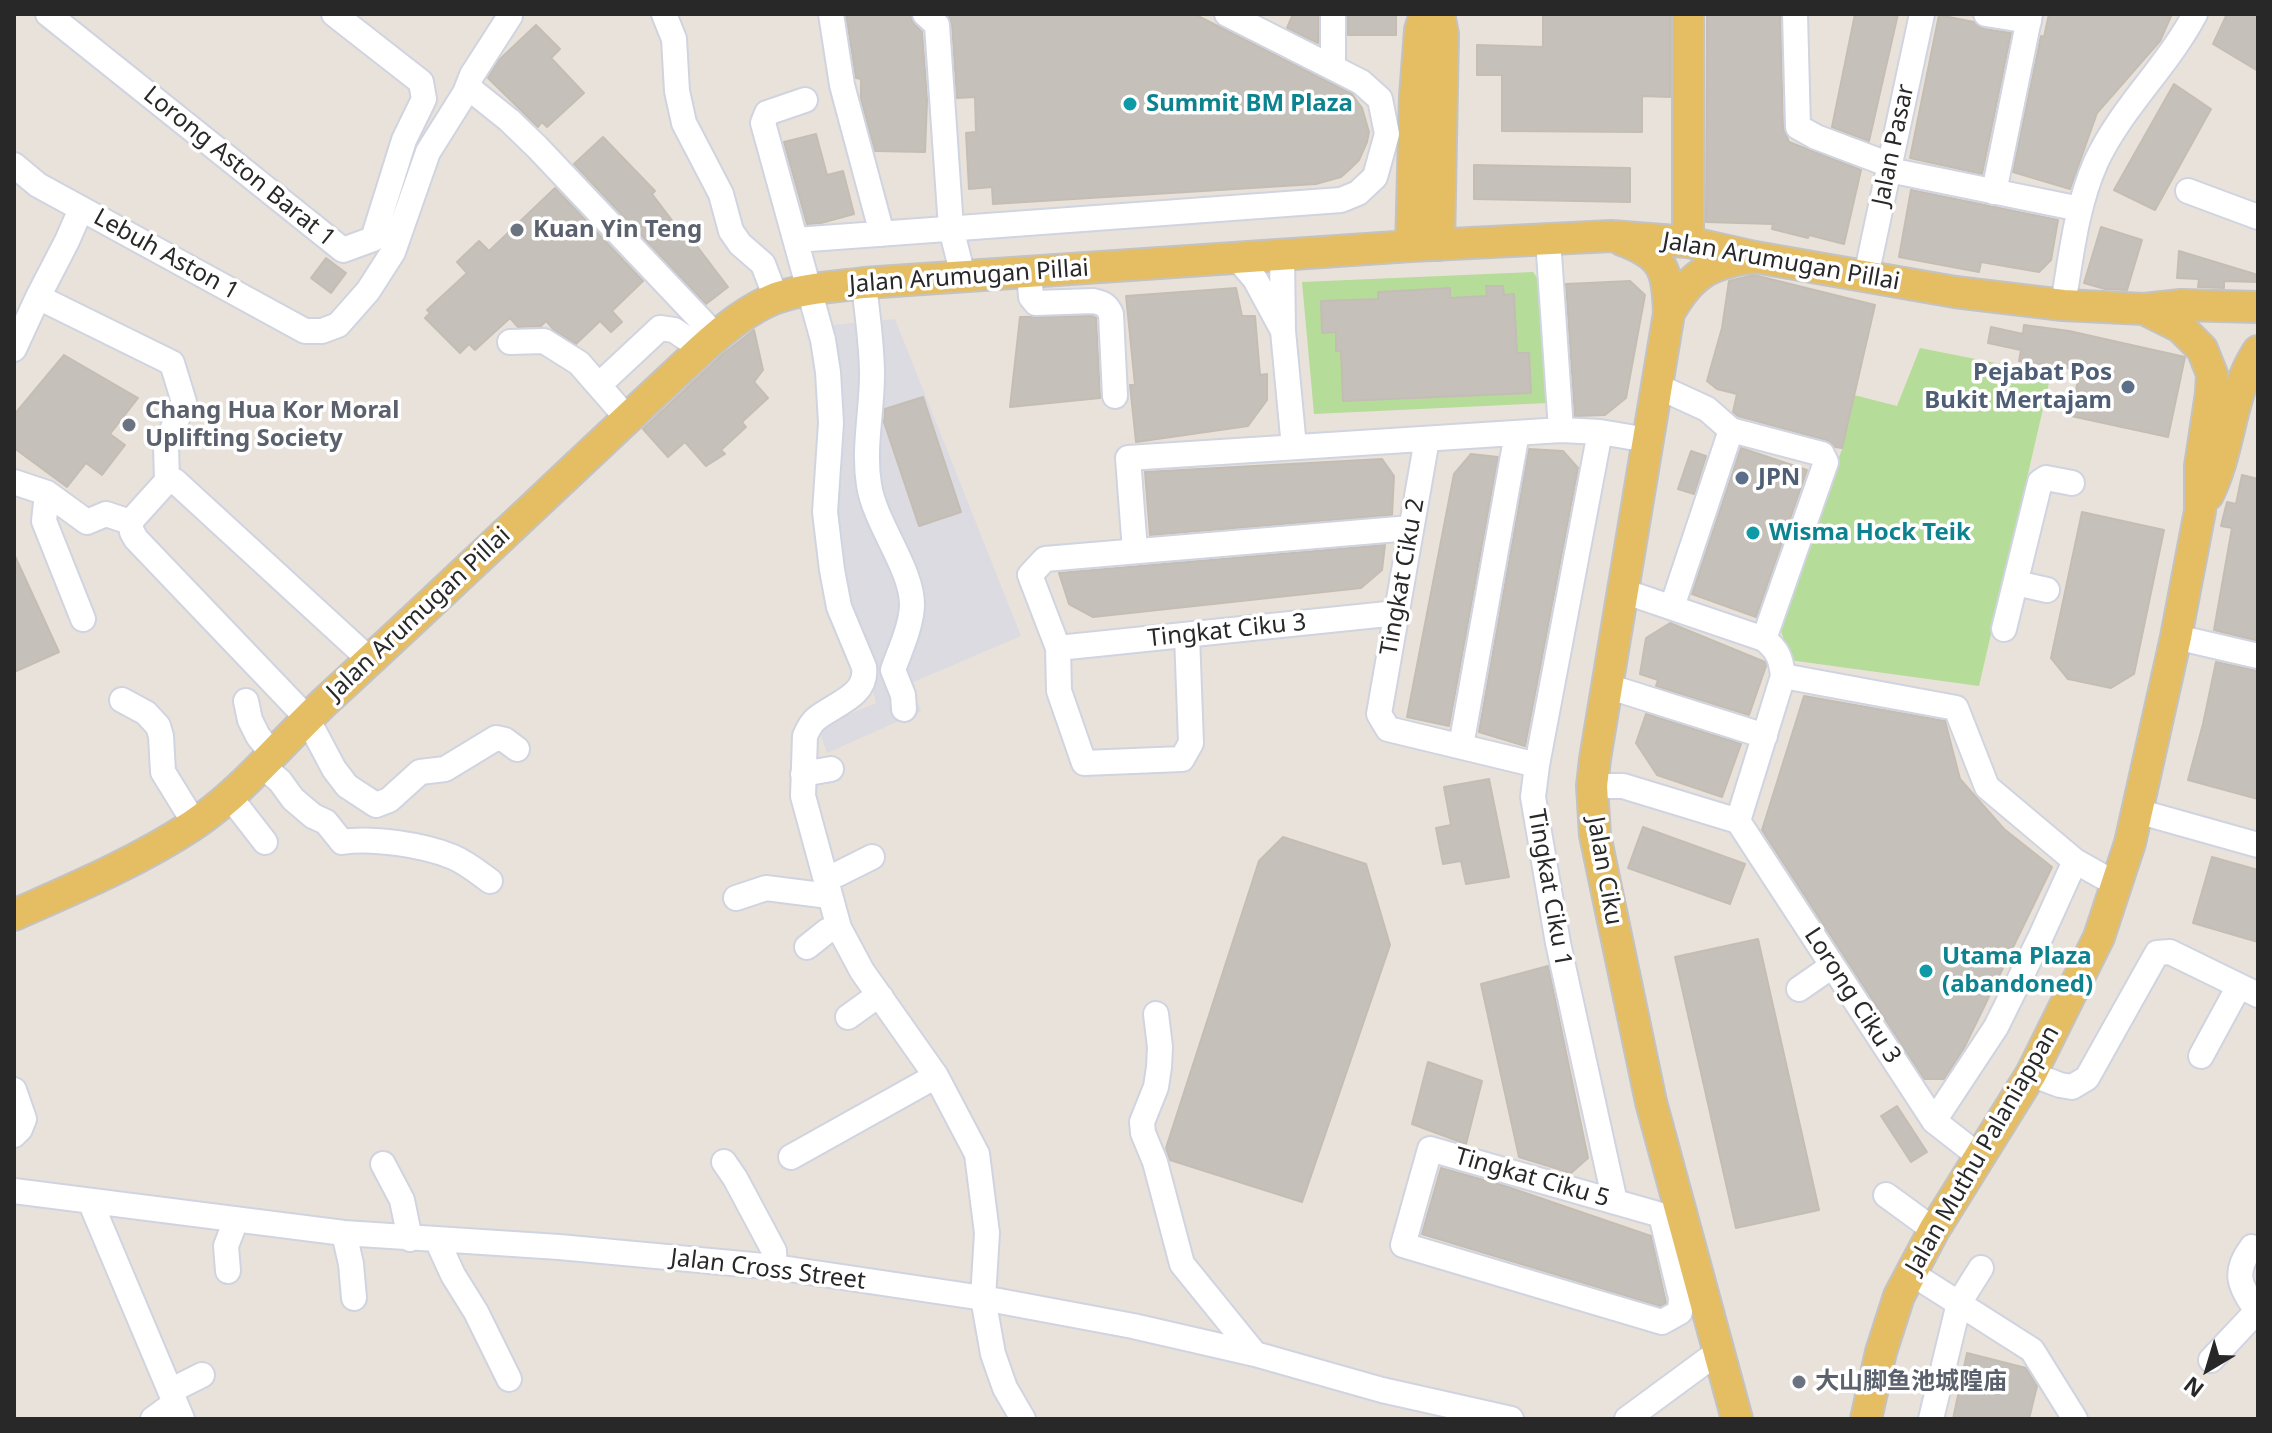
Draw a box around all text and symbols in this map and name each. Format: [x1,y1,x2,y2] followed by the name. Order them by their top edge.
[137,81,341,253] street label: Lorong Aston Barat 1
[1867,82,1921,208] street label: Jalan Pasar
[1146,90,1353,118] place label: Summit BM Plaza
[1121,95,1139,113] marker: Summit BM Plaza
[88,203,244,307] street label: Lebuh Aston 1
[533,216,702,244] place label: Kuan Yin Teng
[508,221,526,239] marker: Kuan Yin Teng
[1660,227,1902,297] street label: Jalan Arumugan Pillai
[848,254,1090,300] street label: Jalan Arumugan Pillai
[1924,359,2112,415] place label: Pejabat Pos Bukit Mertajam
[2119,378,2137,396] marker: Pejabat Pos Bukit Mertajam
[145,397,399,453] place label: Chang Hua Kor Moral Uplifting Society
[120,416,138,434] marker: Chang Hua Kor Moral Uplifting Society
[1758,464,1800,492] place label: JPN
[1733,469,1751,487] marker: JPN
[1375,496,1431,658] street label: Tingkat Ciku 2
[1769,519,1971,547] place label: Wisma Hock Teik
[321,522,517,706] street label: Jalan Arumugan Pillai
[1744,524,1762,542] marker: Wisma Hock Teik
[1146,608,1308,654] street label: Tingkat Ciku 3
[1521,807,1577,969] street label: Tingkat Ciku 1
[1580,814,1628,928] street label: Jalan Ciku
[1797,923,1907,1069] street label: Lorong Ciku 3
[1942,943,2093,999] place label: Utama Plaza (abandoned)
[1917,962,1935,980] marker: Utama Plaza (abandoned)
[1900,1021,2066,1279] street label: Jalan Muthu Palaniappan
[1451,1142,1613,1214] street label: Tingkat Ciku 5
[669,1244,867,1296] street label: Jalan Cross Street
[2168,1329,2248,1409] north arrow
[1815,1368,2007,1396] place label: 大山脚鱼池城隍庙
[2177,1371,2210,1405] text: N
[1790,1373,1808,1391] marker: 大山脚鱼池城隍庙

